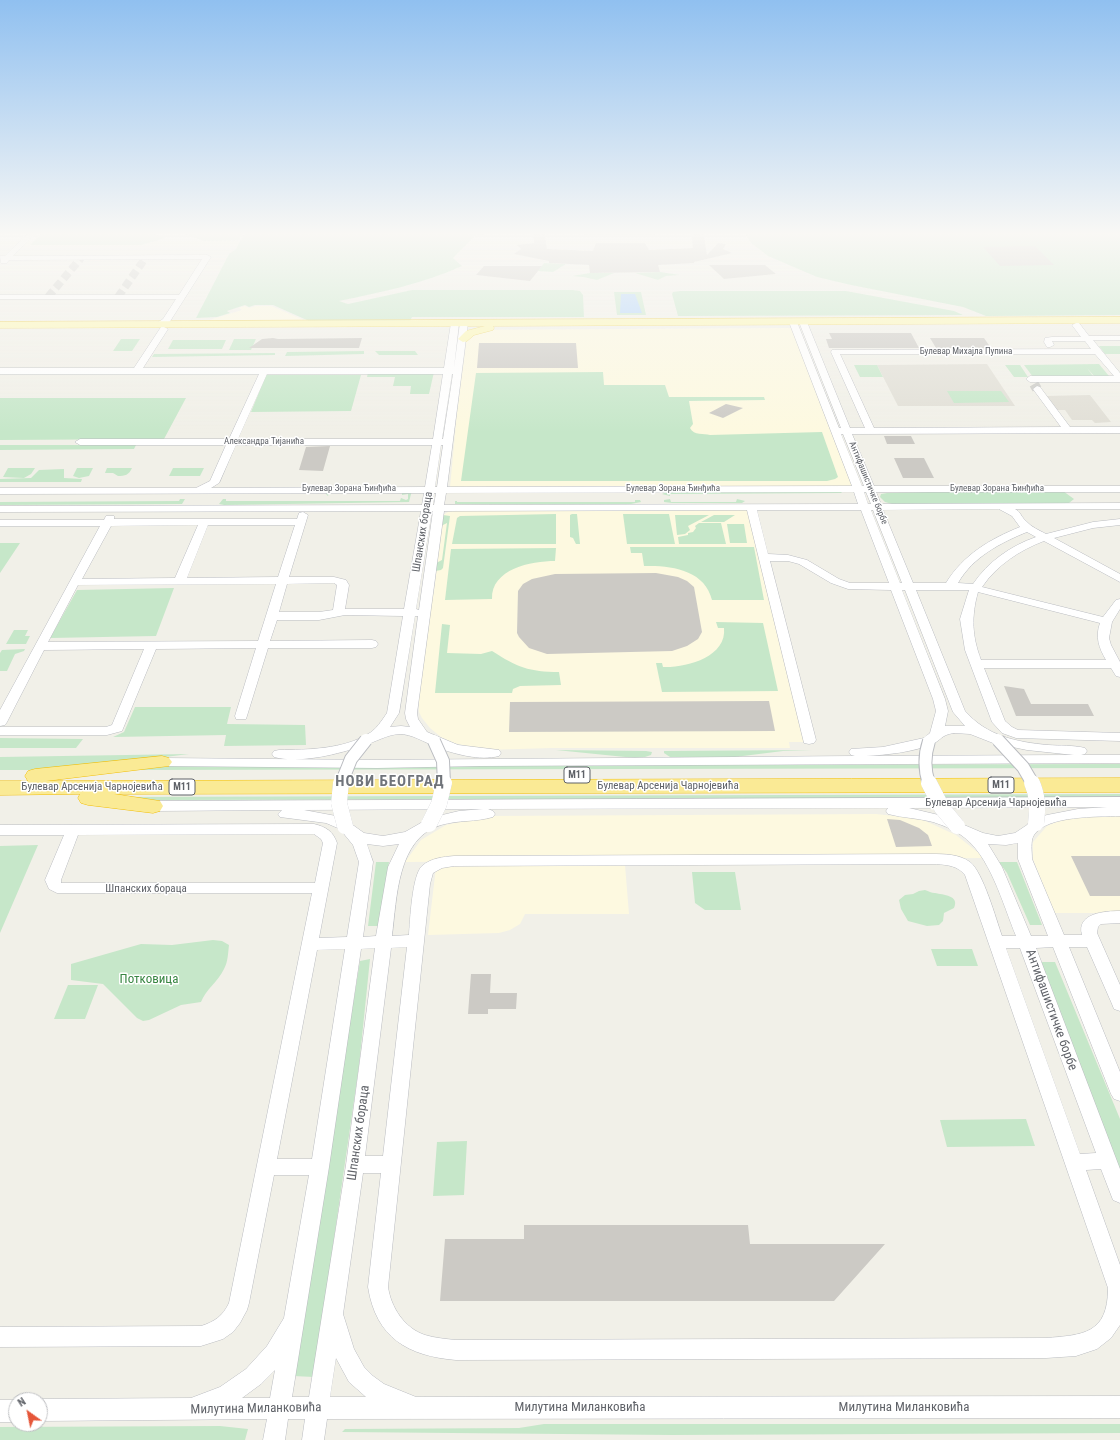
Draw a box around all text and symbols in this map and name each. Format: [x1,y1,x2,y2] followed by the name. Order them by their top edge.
[920,347,1012,357] street label: Булевар Михајла Пупина
[224,437,304,447] street label: Александра Тијанића
[846,440,890,526] street label: Антифашистичке борбе
[302,484,396,494] street label: Булевар Зорана Ђинђића
[626,484,720,494] street label: Булевар Зорана Ђинђића
[950,484,1044,494] street label: Булевар Зорана Ђинђића
[410,491,436,573] street label: Шпанских бораца
[564,767,590,783] road number: M11
[335,773,445,791] district label: НОВИ БЕОГРАД
[988,777,1014,793] road number: M11
[169,779,195,795] road number: M11
[597,779,739,793] street label: Булевар Арсенија Чарнојевића
[21,780,163,794] street label: Булевар Арсенија Чарнојевића
[925,796,1067,810] street label: Булевар Арсенија Чарнојевића
[105,882,187,896] street label: Шпанских бораца
[1022,947,1080,1073] street label: Антифашистичке борбе
[120,972,178,988] park label: Потковица
[345,1084,373,1182] street label: Шпанских бораца
[8,1392,48,1432] north arrow
[15,1395,28,1410] text: N
[190,1400,322,1418] street label: Милутина Миланковића
[515,1400,645,1416] street label: Милутина Миланковића
[839,1400,969,1416] street label: Милутина Миланковића

